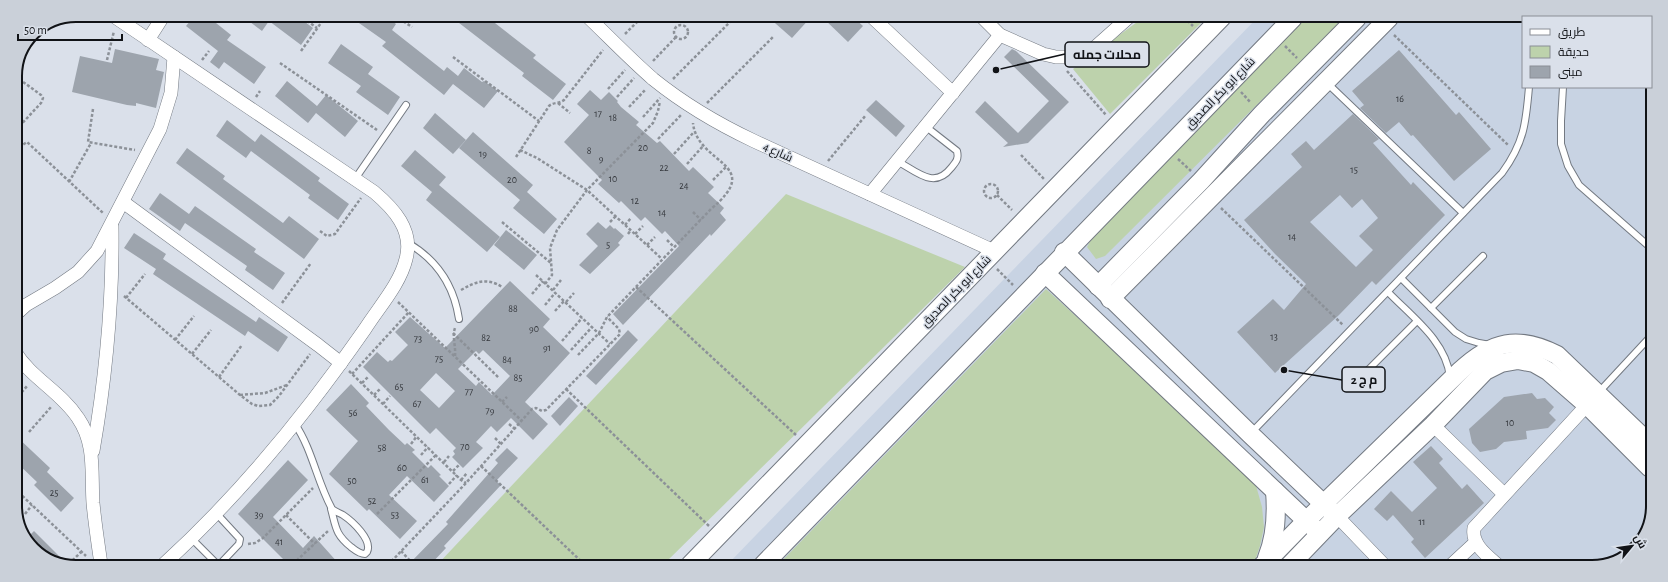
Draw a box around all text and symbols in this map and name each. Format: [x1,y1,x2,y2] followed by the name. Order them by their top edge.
[18,16,122,42] scale bar
[1522,16,1652,88] legend
[24,24,47,36] text: 50 m
[1558,26,1586,39] text: طريق
[1065,42,1149,67] callout: محلات جمله
[1558,46,1589,59] text: حديقة
[1073,49,1141,62] text: محلات جمله
[1183,55,1259,133] street label: شارع ابو بكر الصديق
[1558,66,1583,79] text: مبنى
[1396,94,1404,104] house number: 16
[594,109,602,119] house number: 17
[609,113,617,123] house number: 18
[761,140,795,166] street label: شارع 4
[638,143,648,153] house number: 20
[587,146,592,156] house number: 8
[479,149,487,159] house number: 19
[599,154,604,164] house number: 9
[659,163,669,173] house number: 22
[1350,165,1358,175] house number: 15
[609,174,617,184] house number: 10
[507,175,517,185] house number: 20
[679,181,689,191] house number: 24
[631,196,639,206] house number: 12
[658,208,666,218] house number: 14
[1288,232,1296,242] house number: 14
[606,240,610,250] house number: 5
[919,253,995,331] street label: شارع ابو بكر الصديق
[508,304,518,314] house number: 88
[529,324,539,334] house number: 90
[1270,332,1278,342] house number: 13
[481,333,491,343] house number: 82
[414,334,422,344] house number: 73
[543,343,551,353] house number: 91
[435,354,443,364] house number: 75
[502,355,512,365] house number: 84
[1342,367,1385,392] callout: م ج 2
[514,373,522,383] house number: 85
[1351,374,1377,389] text: م ج 2
[395,382,403,392] house number: 65
[465,387,473,397] house number: 77
[413,399,421,409] house number: 67
[486,406,495,416] house number: 79
[349,408,358,418] house number: 56
[1506,418,1514,428] house number: 10
[460,442,470,452] house number: 70
[378,443,387,453] house number: 58
[397,463,407,473] house number: 60
[421,475,429,485] house number: 61
[347,476,357,486] house number: 50
[50,488,58,498] house number: 25
[368,496,377,506] house number: 52
[255,510,264,520] house number: 39
[391,510,399,520] house number: 53
[1419,517,1425,527] house number: 11
[1612,526,1652,566] north arrow
[1631,533,1649,551] text: ش
[275,537,283,547] house number: 41

